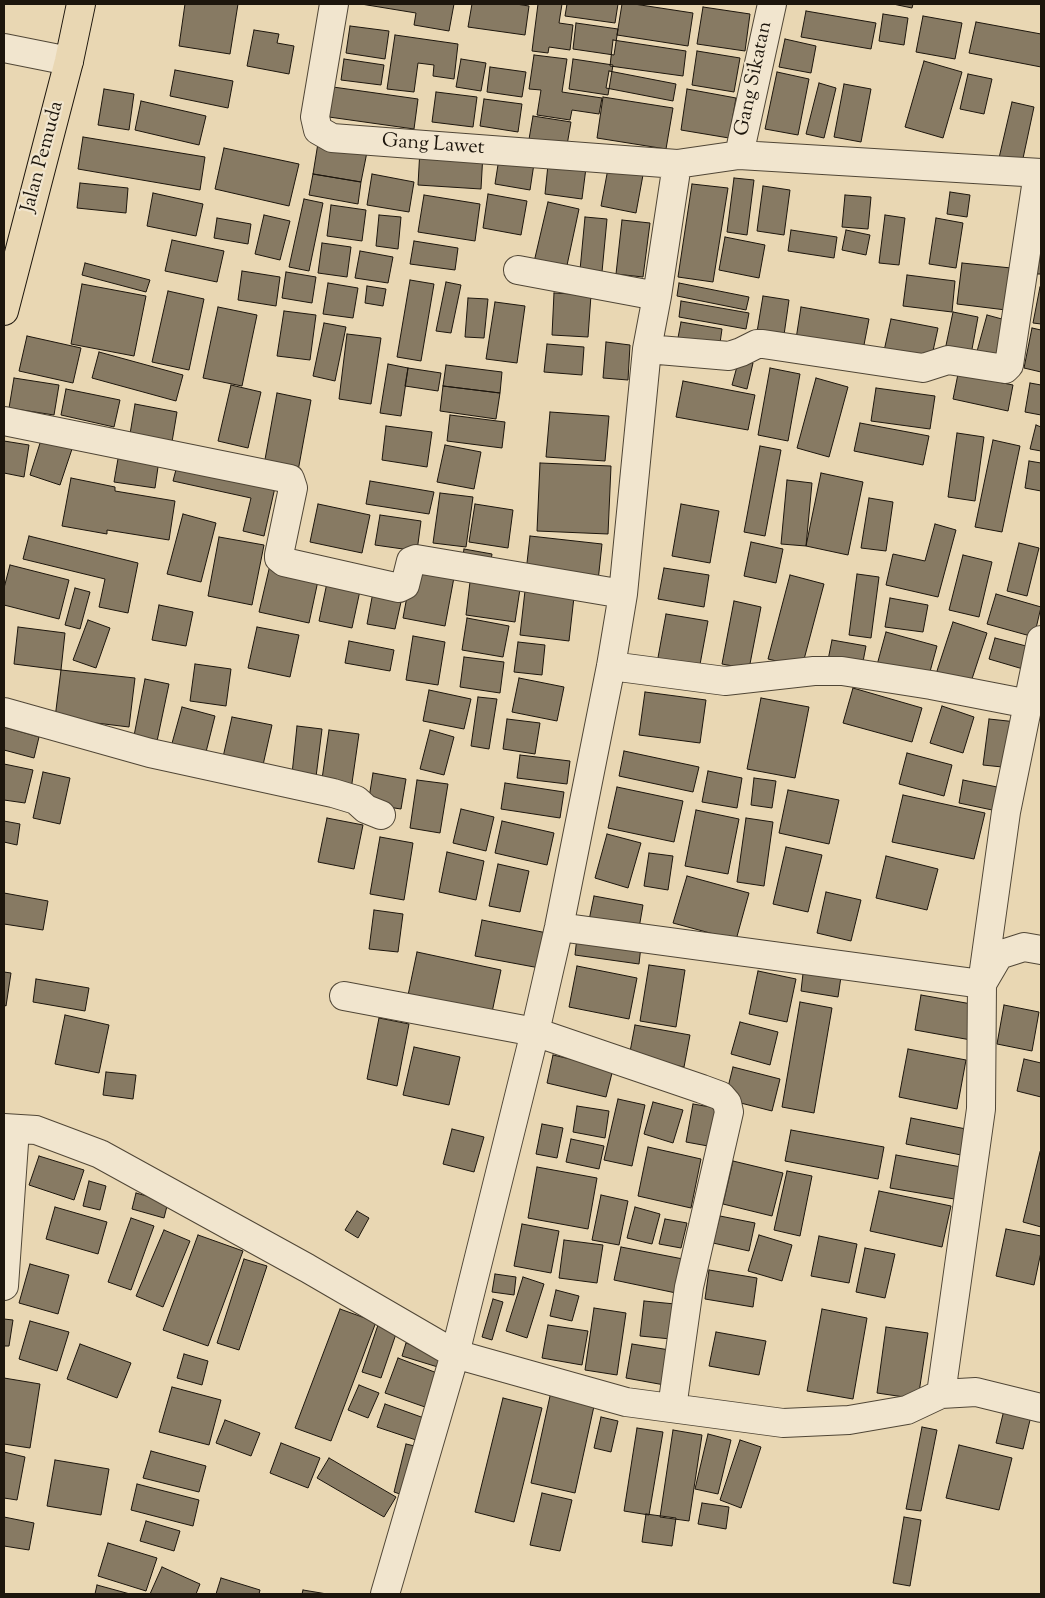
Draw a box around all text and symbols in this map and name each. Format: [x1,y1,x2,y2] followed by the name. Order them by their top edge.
[731,19,779,139] street label: Gang Sikatan
[18,99,70,215] street label: Jalan Pemuda
[381,130,485,162] street label: Gang Lawet

